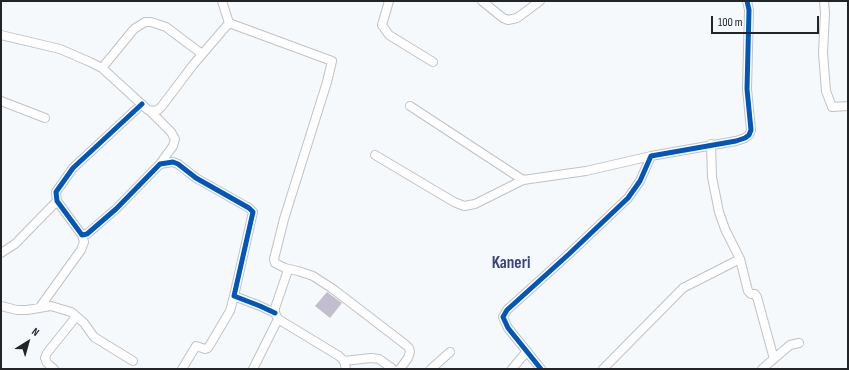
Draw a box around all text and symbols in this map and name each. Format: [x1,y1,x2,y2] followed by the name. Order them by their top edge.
[713,8,821,34] scale bar
[718,15,743,30] text: 100 m
[492,254,530,274] district label: Kaneri
[8,322,48,362] north arrow
[29,325,42,339] text: N

